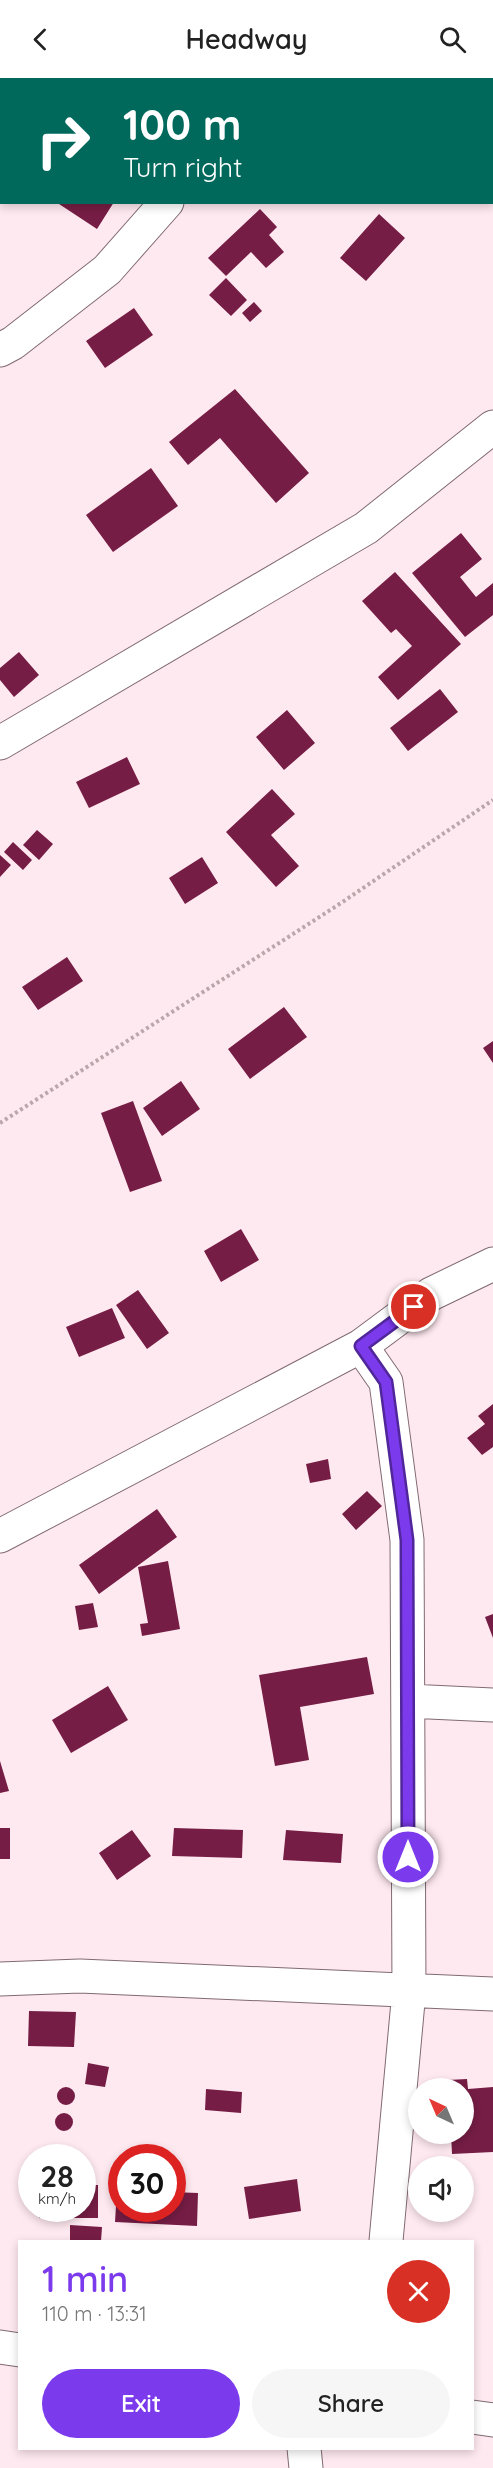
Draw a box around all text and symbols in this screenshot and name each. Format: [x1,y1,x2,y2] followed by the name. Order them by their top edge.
[186,22,307,56] text: Headway
[24,23,57,56] icon: back
[436,23,469,56] icon: search
[123,98,241,151] text: 100 m
[24,102,102,180] icon: right
[123,150,242,184] text: Turn right
[388,1281,439,1332] pin
[397,1290,430,1323] icon: arrive
[376,1825,440,1889] position arrow
[408,2078,474,2144] north arrow
[408,2078,474,2222] map controls
[108,2144,186,2222] speed limit sign: 30
[408,2156,474,2222] button: sound
[40,2157,74,2195] text: 28
[38,2189,76,2208] text: km/h
[42,2256,128,2301] text: 1 min
[387,2260,450,2323] button: close
[42,2301,147,2326] text: 110 m · 13:31
[42,2369,240,2438] button: Exit
[252,2369,450,2438] button: Share

